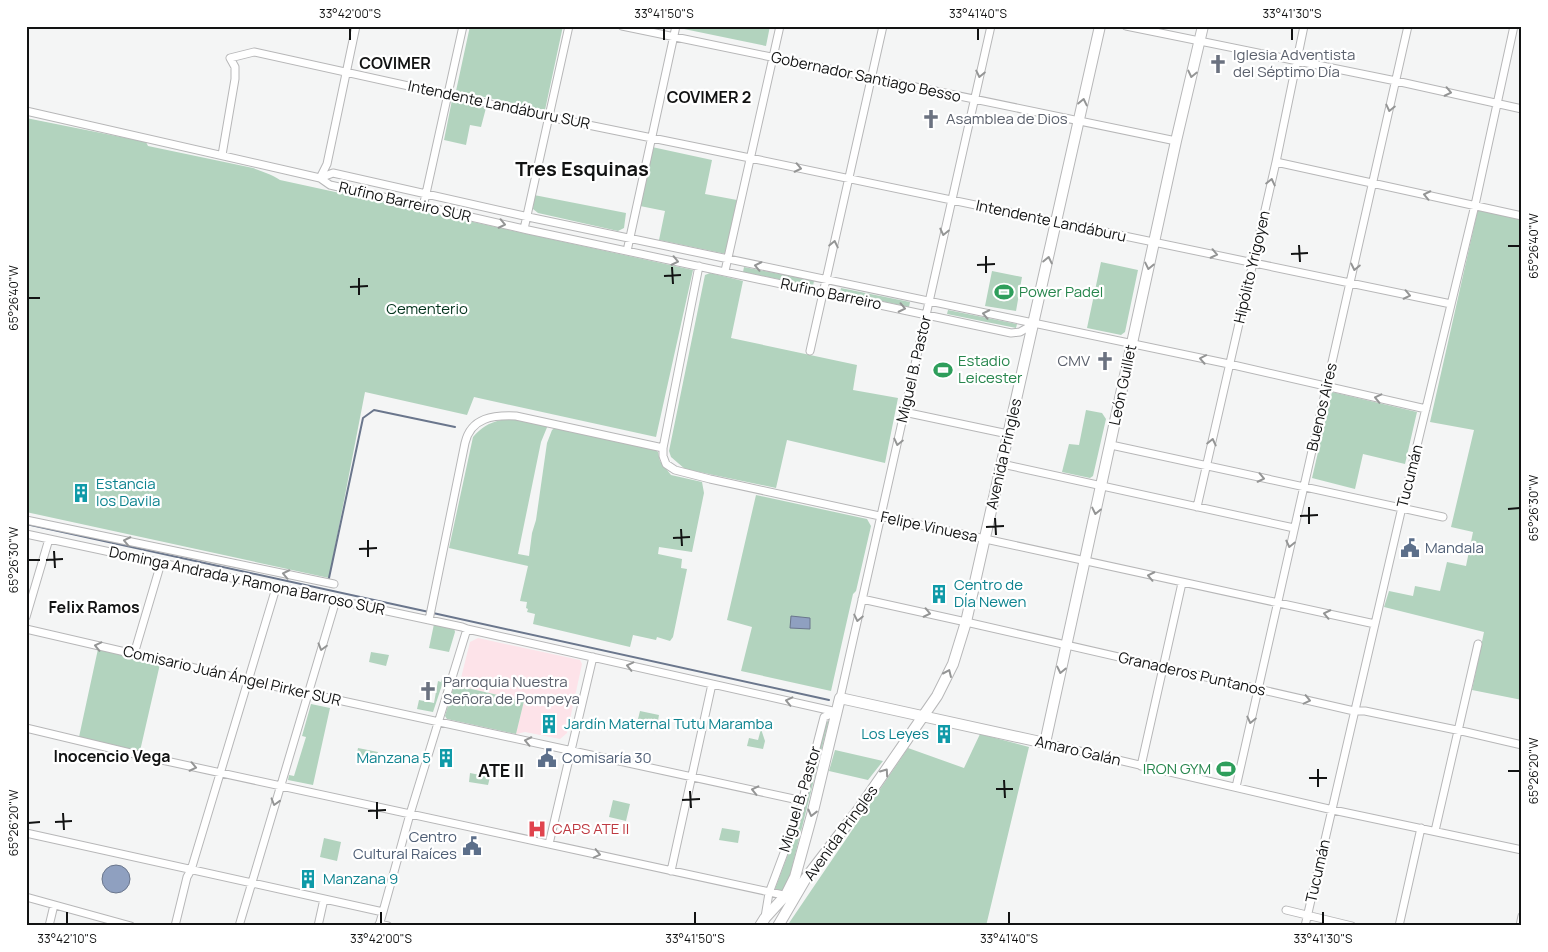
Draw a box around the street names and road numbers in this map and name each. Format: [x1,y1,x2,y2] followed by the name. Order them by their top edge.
[769,46,963,107] street label: Gobernador Santiago Besso
[406,75,592,134] street label: Intendente Landáburu SUR
[337,176,473,227] street label: Rufino Barreiro SUR
[974,194,1128,247] street label: Intendente Landáburu
[1228,208,1275,325] street label: Hipólito Yrigoyen
[779,273,884,314] street label: Rufino Barreiro
[891,313,936,425] street label: Miguel B. Pastor
[1104,343,1141,427] street label: León Guillet
[1301,361,1342,453] street label: Buenos Aires
[981,396,1027,511] street label: Avenida Pringles
[1392,442,1427,510] street label: Tucumán
[879,506,980,547] street label: Felipe Vinuesa
[107,541,387,620] street label: Dominga Andrada y Ramona Barroso SUR
[121,640,343,711] street label: Comisario Juán Ángel Pirker SUR
[1116,646,1268,701] street label: Granaderos Puntanos
[1033,730,1123,771] street label: Amaro Galán
[773,743,826,854] street label: Miguel B. Pastor
[799,781,882,885] street label: Avenida Pringles
[1300,837,1335,905] street label: Tucumán

